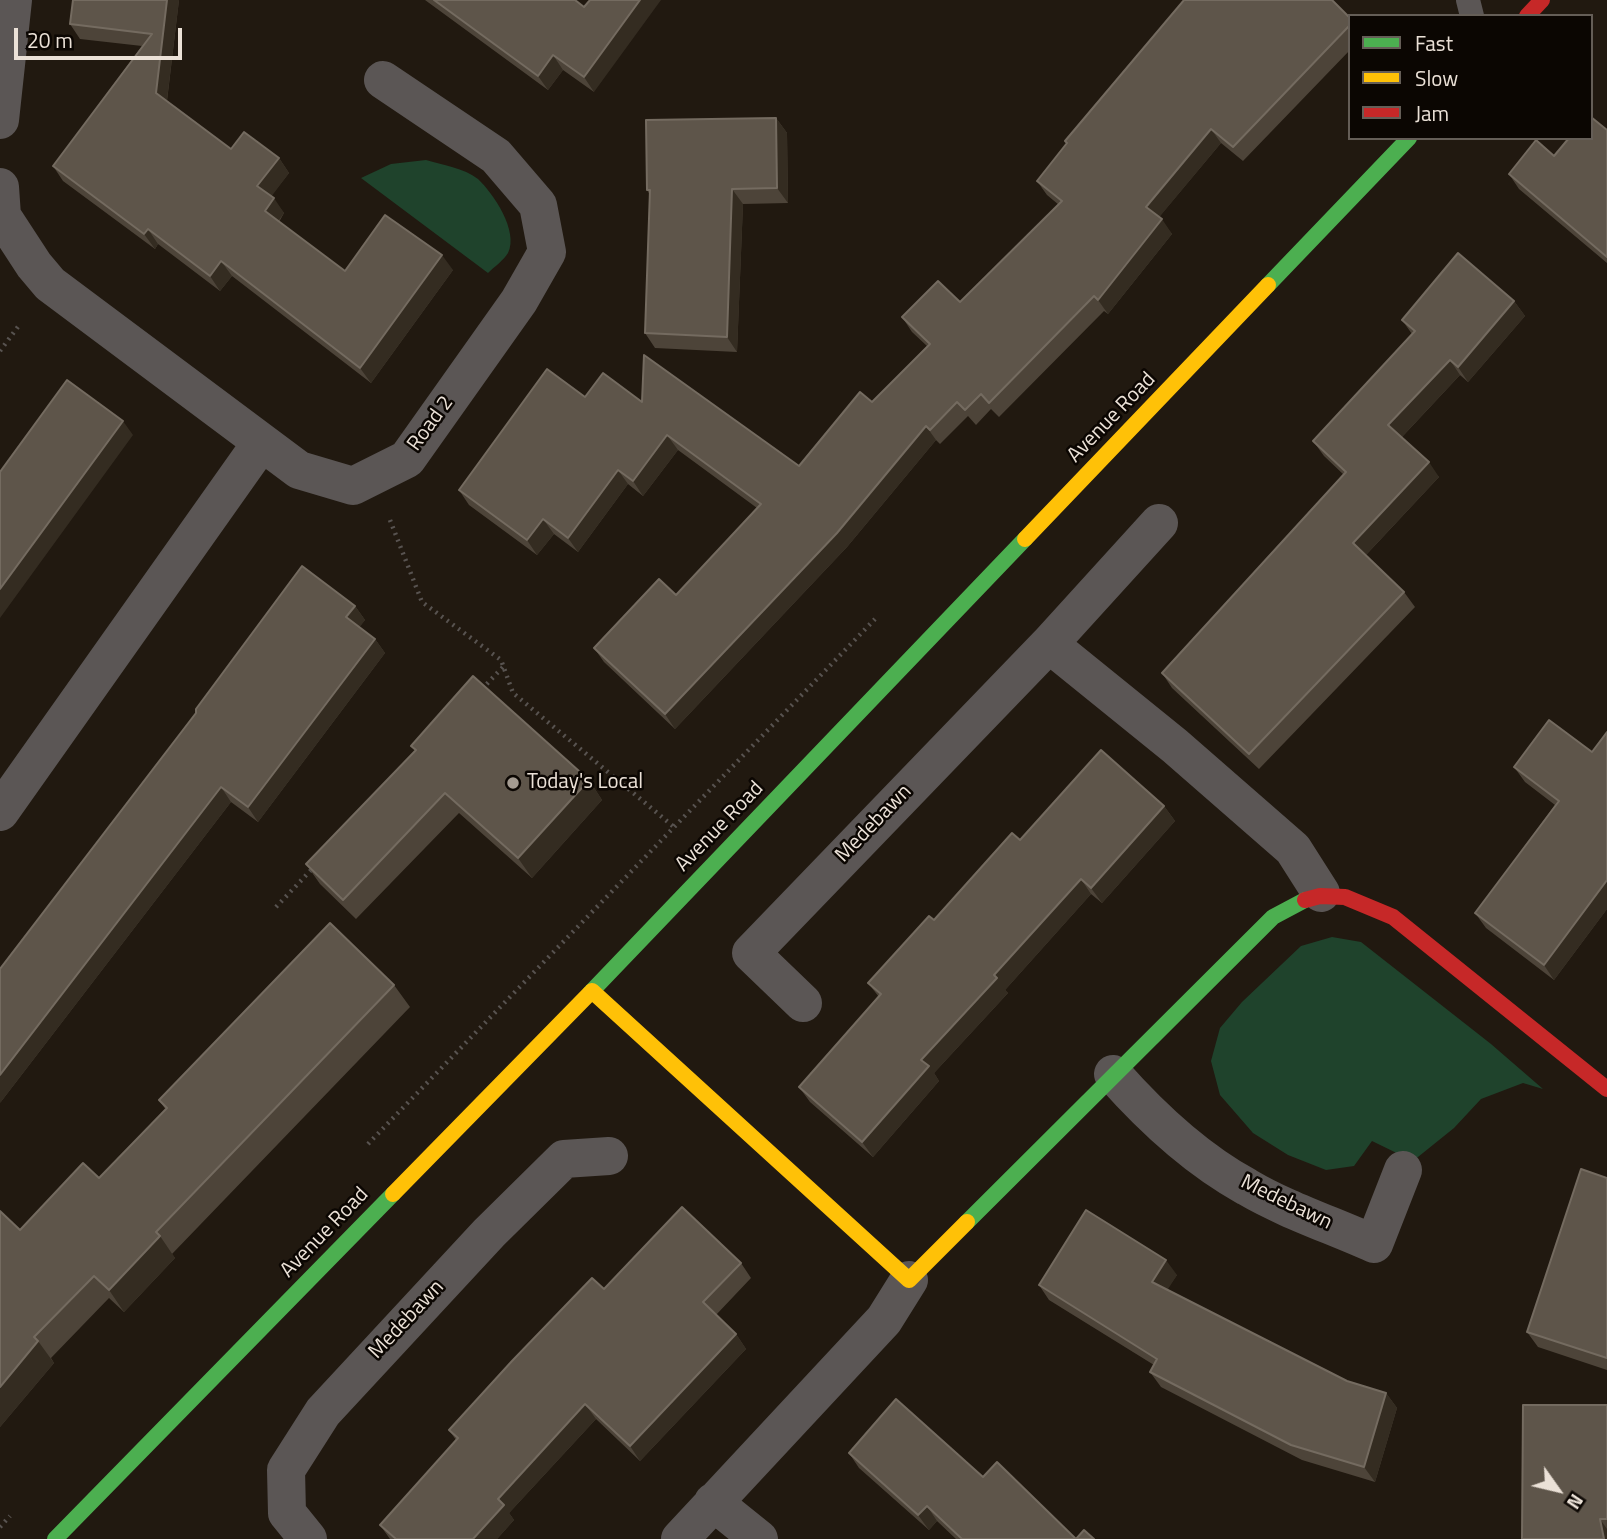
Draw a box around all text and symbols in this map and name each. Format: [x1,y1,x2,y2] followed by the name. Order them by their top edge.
[18,14,186,58] scale bar
[1348,14,1593,140] legend
[27,24,73,56] text: 20 m
[1415,27,1453,59] text: Fast
[1415,62,1458,94] text: Slow
[1415,97,1449,129] text: Jam
[1063,368,1161,468] street label: Avenue Road
[403,392,459,456] street label: Road 2
[527,770,643,796] place label: Today's Local
[505,775,521,791] marker: Today's Local
[671,777,769,877] street label: Avenue Road
[831,780,917,868] street label: Medebawn
[1236,1170,1336,1236] street label: Medebawn
[276,1183,374,1283] street label: Avenue Road
[364,1275,450,1365] street label: Medebawn
[1523,1455,1593,1525] north arrow
[1560,1488,1592,1516] text: N

